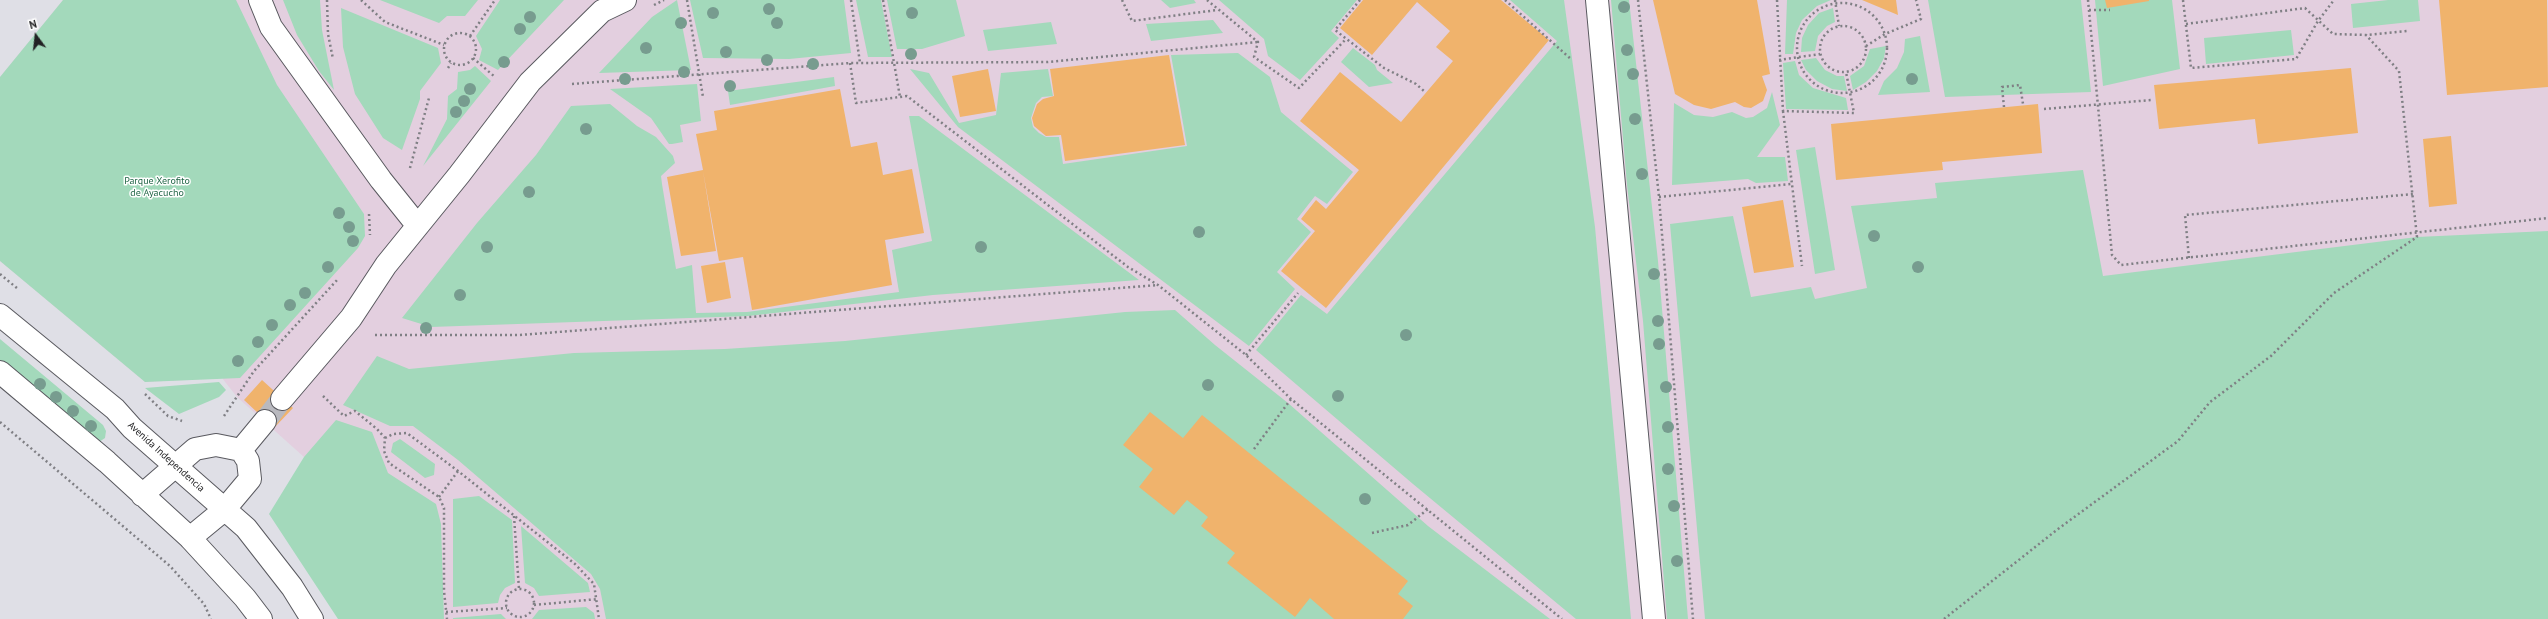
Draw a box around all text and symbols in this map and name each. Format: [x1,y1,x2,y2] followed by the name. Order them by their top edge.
[16,16,56,56] north arrow
[28,17,38,32] text: N
[124,175,190,198] park label: Parque Xerofito de Ayacucho
[125,419,207,495] street label: Avenida Independencia

